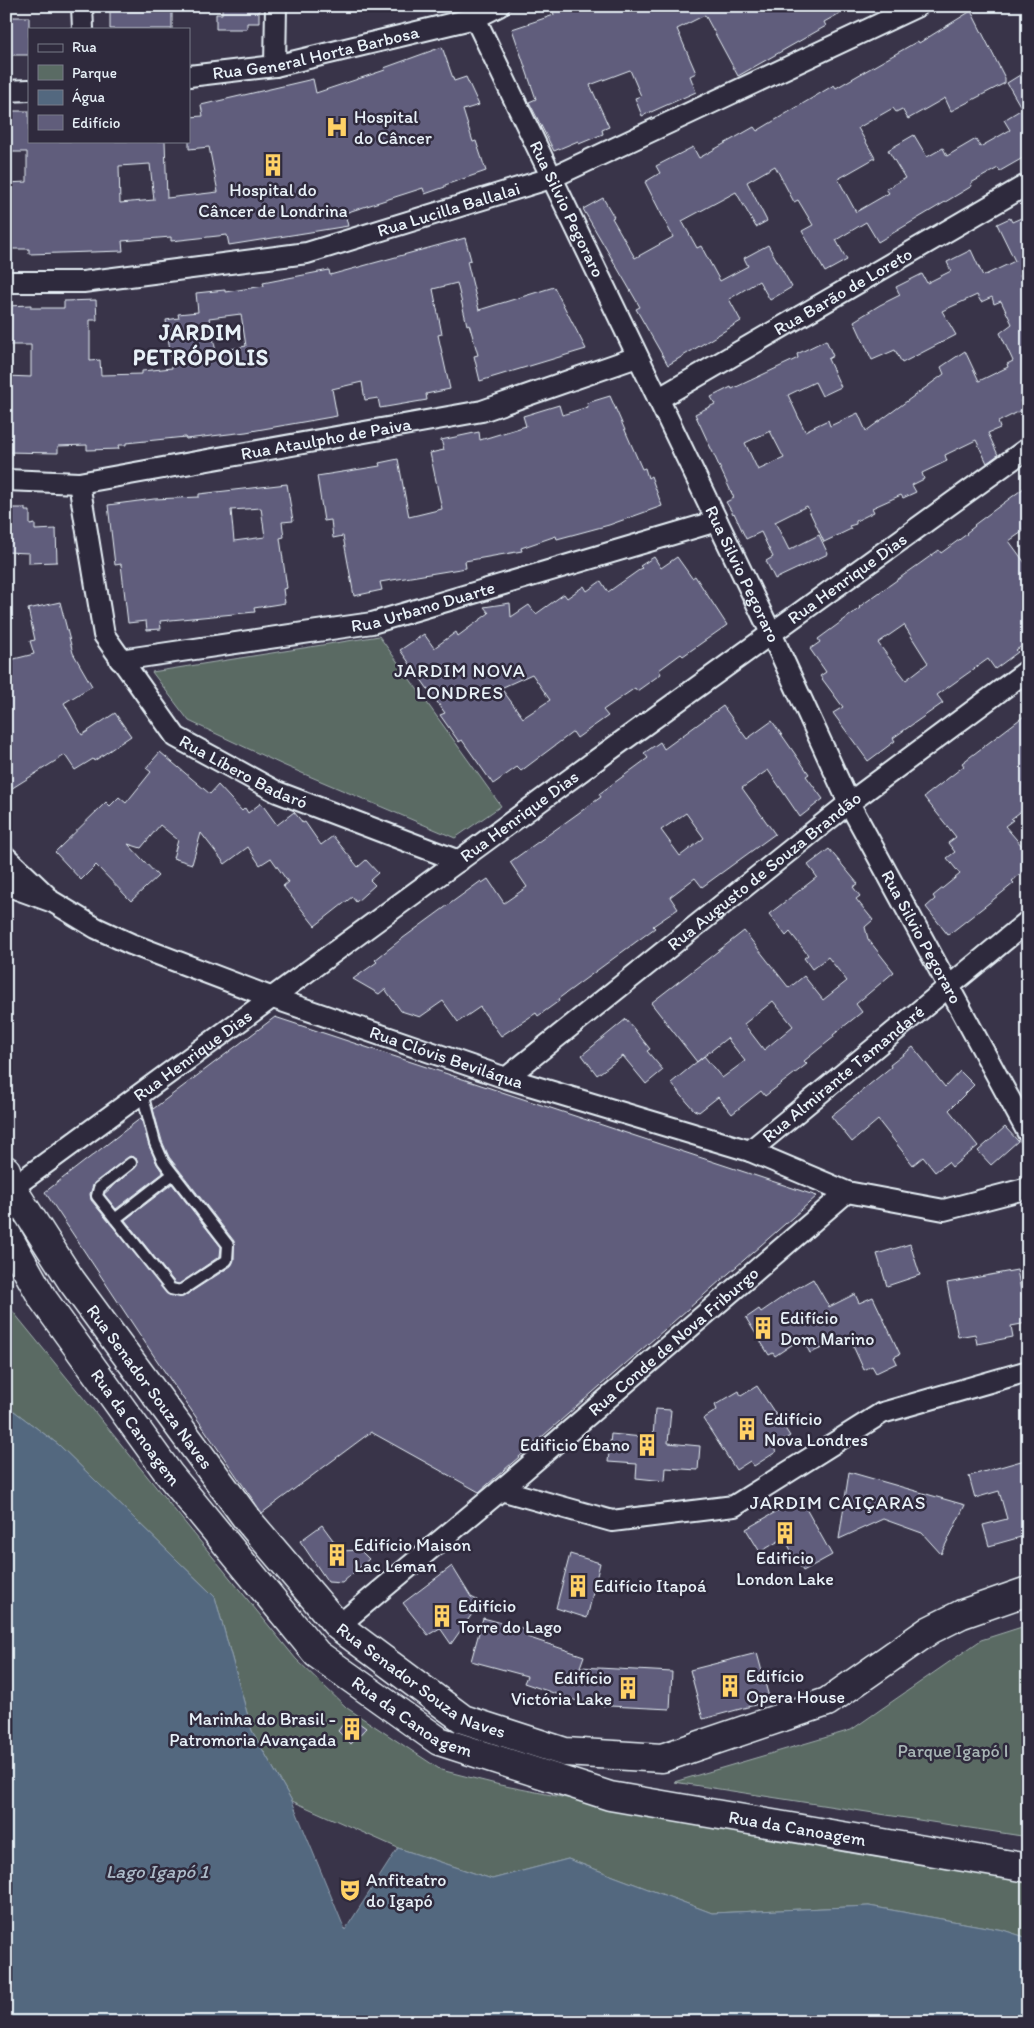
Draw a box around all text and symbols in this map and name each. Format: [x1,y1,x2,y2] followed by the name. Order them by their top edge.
[211,21,422,84] street label: Rua General Horta Barbosa
[28,28,190,142] legend
[72,38,97,56] text: Rua
[72,64,117,82] text: Parque
[72,88,106,106] text: Água
[354,106,433,149] place label: Hospital do Câncer
[72,114,120,132] text: Edifício
[324,114,350,140] hospital icon: Hospital do Câncer
[525,137,609,281] street label: Rua Silvio Pegoraro
[260,152,286,178] building icon: Hospital do Câncer de Londrina
[375,177,523,242] street label: Rua Lucilla Ballalai
[198,179,348,222] place label: Hospital do Câncer de Londrina
[770,243,916,340] street label: Rua Barão de Loreto
[133,319,269,371] district label: JARDIM PETRÓPOLIS
[239,413,414,465] street label: Rua Ataulpho de Paiva
[700,502,785,646] street label: Rua Silvio Pegoraro
[783,528,911,629] street label: Rua Henrique Dias
[350,576,498,637] street label: Rua Urbano Duarte
[394,659,526,704] district label: JARDIM NOVA LONDRES
[175,730,311,814] street label: Rua Líbero Badaró
[456,766,583,867] street label: Rua Henrique Dias
[663,787,866,955] street label: Rua Augusto de Souza Brandão
[876,866,967,1008] street label: Rua Silvio Pegoraro
[758,1000,929,1147] street label: Rua Almirante Tamandaré
[129,1005,256,1106] street label: Rua Henrique Dias
[367,1021,527,1094] street label: Rua Clóvis Beviláqua
[584,1262,763,1421] street label: Rua Conde de Nova Friburgo
[82,1300,218,1474] street label: Rua Senador Souza Naves
[780,1307,874,1350] place label: Edifício Dom Marino
[750,1315,776,1341] building icon: Edifício Dom Marino
[86,1365,185,1490] street label: Rua da Canoagem
[764,1408,868,1451] place label: Edifício Nova Londres
[734,1416,760,1442] building icon: Edifício Nova Londres
[634,1432,660,1458] building icon: Edificio Ébano
[520,1434,630,1456] place label: Edificio Ébano
[750,1491,926,1514] district label: JARDIM CAIÇARAS
[772,1520,798,1546] building icon: Edificio London Lake
[354,1534,471,1577] place label: Edifício Maison Lac Leman
[324,1542,350,1568] building icon: Edifício Maison Lac Leman
[736,1547,834,1590] place label: Edificio London Lake
[565,1573,591,1599] building icon: Edifício Itapoá
[594,1575,707,1597] place label: Edifício Itapoá
[458,1595,562,1638] place label: Edifício Torre do Lago
[429,1603,455,1629] building icon: Edifício Torre do Lago
[332,1618,509,1743] street label: Rua Senador Souza Naves
[746,1665,845,1708] place label: Edifício Opera House
[511,1667,612,1710] place label: Edifício Victória Lake
[347,1671,475,1762] street label: Rua da Canoagem
[717,1673,743,1699] building icon: Edifício Opera House
[615,1675,641,1701] building icon: Edifício Victória Lake
[169,1708,336,1751] place label: Marinha do Brasil - Patromoria Avançada
[339,1716,365,1742] building icon: Marinha do Brasil - Patromoria Avançada
[898,1740,1008,1762] park label: Parque Igapó I
[727,1806,868,1851] street label: Rua da Canoagem
[106,1860,209,1883] water label: Lago Igapó 1
[366,1869,446,1912] place label: Anfiteatro do Igapó
[337,1877,363,1903] theatre icon: Anfiteatro do Igapó

